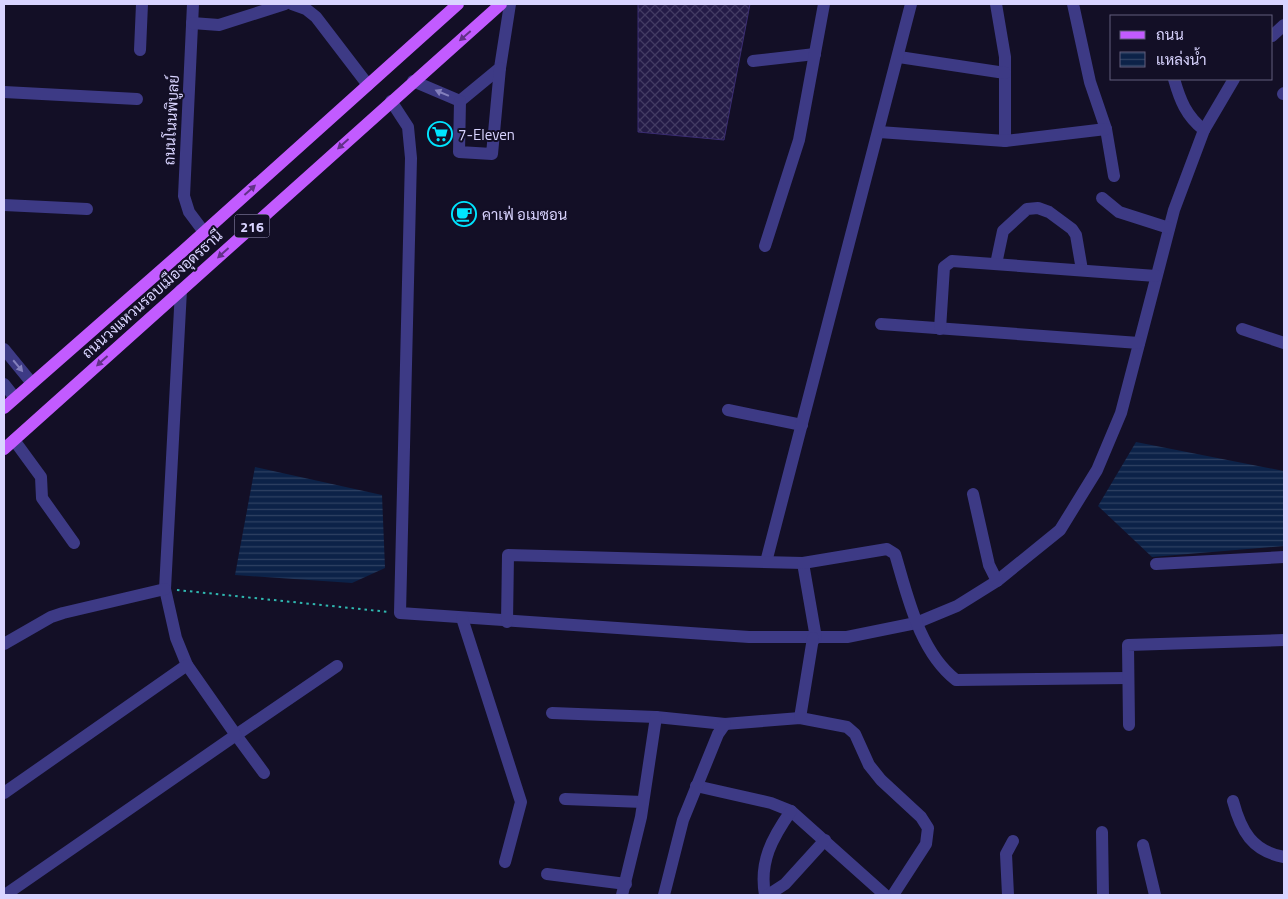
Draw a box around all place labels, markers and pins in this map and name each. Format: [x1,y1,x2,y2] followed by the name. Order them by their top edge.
[427,121,453,147] supermarket icon: 7-Eleven
[458,123,515,146] place label: 7-Eleven
[451,201,477,227] cafe icon: คาเฟ่ อเมซอน
[482,203,567,226] place label: คาเฟ่ อเมซอน

